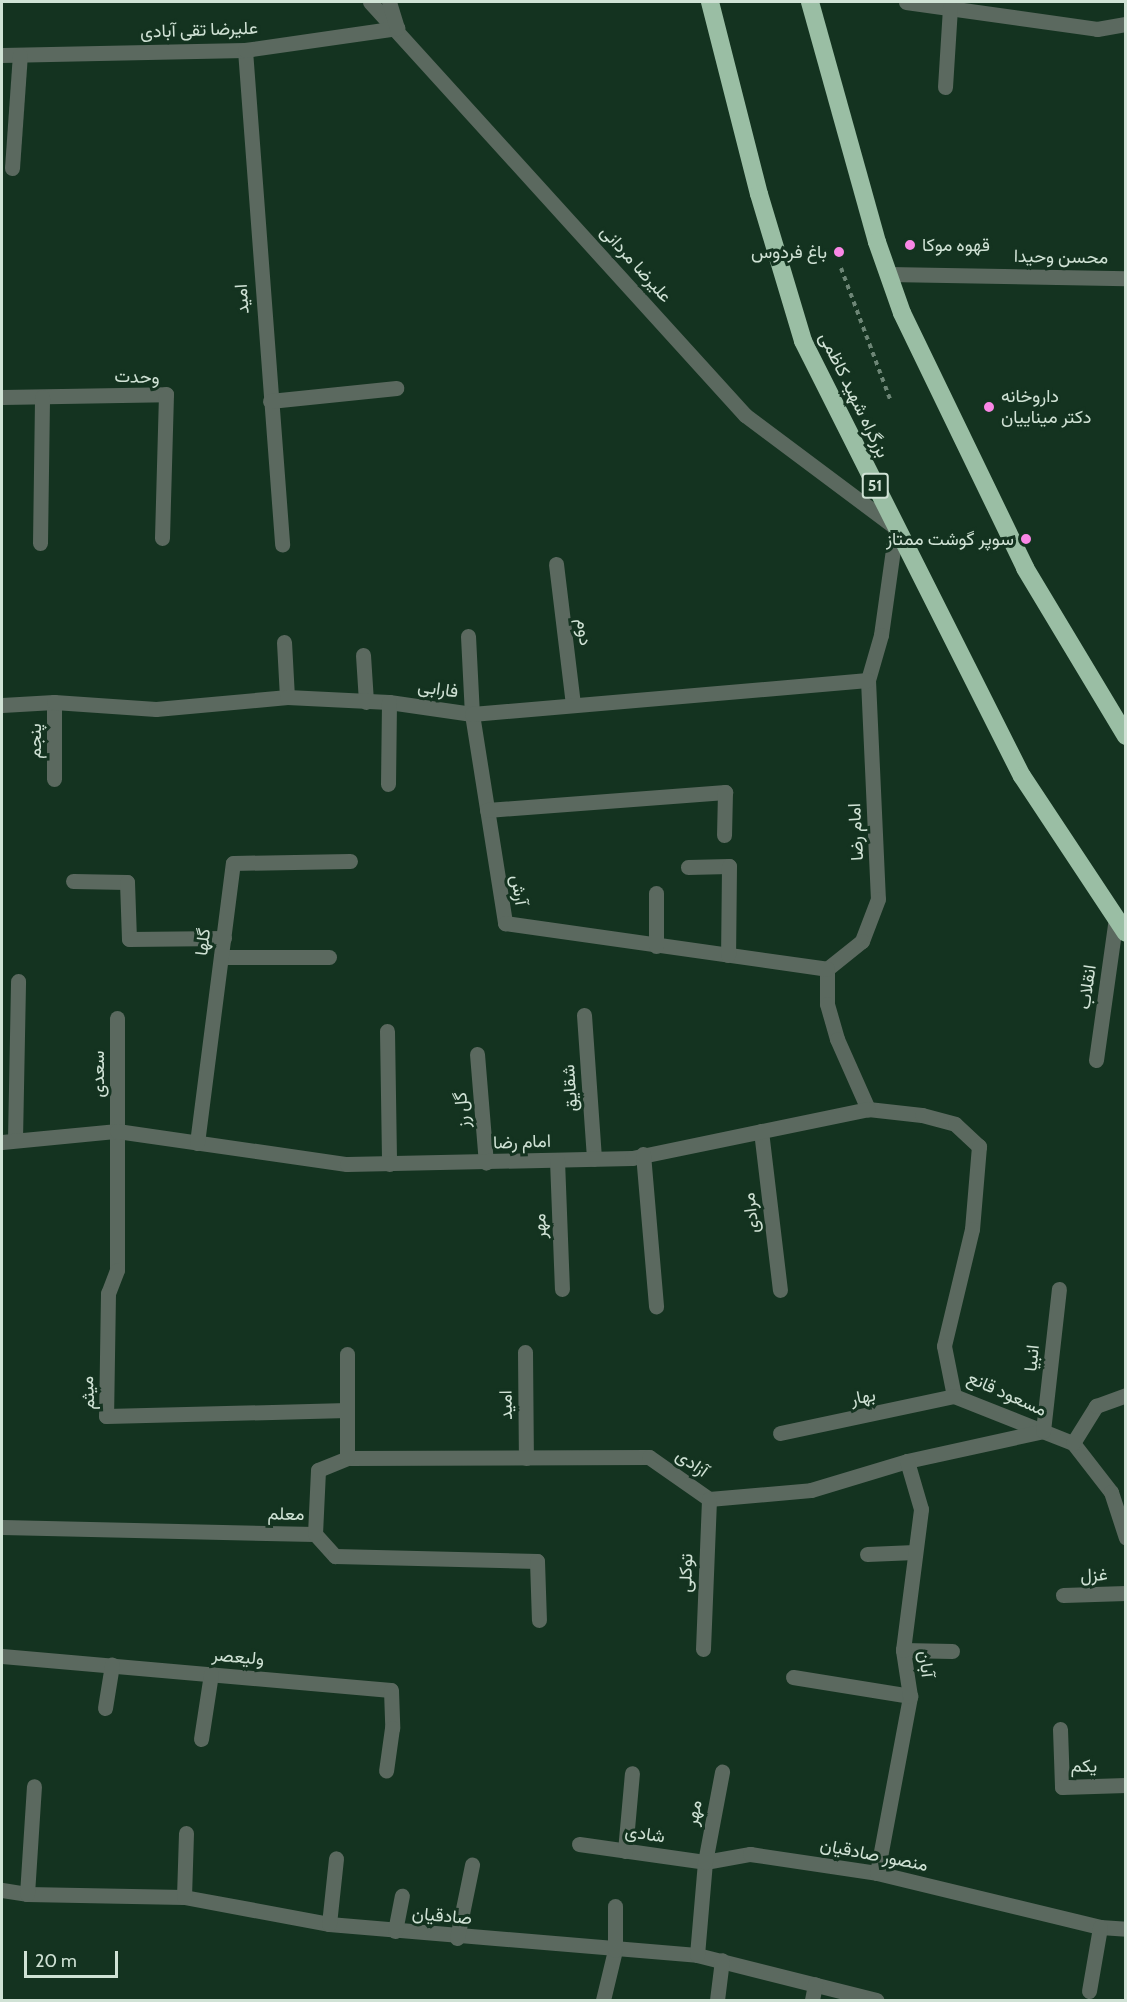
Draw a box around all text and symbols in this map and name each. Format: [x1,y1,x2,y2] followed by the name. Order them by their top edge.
[140,17,258,43] street label: علیرضا تقی آبادی
[596,221,676,307] street label: علیرضا مردانی
[922,234,990,256] place label: قهوه موکا
[903,238,917,252] marker: قهوه موکا
[751,241,827,263] place label: باغ فردوس
[832,245,846,259] marker: باغ فردوس
[1014,245,1108,269] street label: محسن وحیدا
[230,283,254,315] street label: امید
[814,329,894,461] street label: بزرگراه شهید کاظمی
[114,365,160,389] street label: وحدت
[1001,386,1091,428] place label: داروخانه دکتر میناییان
[982,400,996,414] marker: داروخانه دکتر میناییان
[862,473,888,499] road number: 51
[886,528,1014,550] place label: سوپر گوشت ممتاز
[1019,532,1033,546] marker: سوپر گوشت ممتاز
[572,617,596,647] street label: دوم
[416,675,460,703] street label: فارابی
[24,723,46,759] street label: پنجم
[844,803,868,861] street label: امام رضا
[506,873,532,907] street label: آرش
[191,927,215,957] street label: گلها
[1073,963,1101,1011] street label: انقلاب
[87,1051,109,1097] street label: سعدی
[558,1064,582,1112] street label: شقایق
[450,1091,474,1129] street label: گل رز
[493,1130,551,1154] street label: امام رضا
[738,1191,764,1235] street label: مرادی
[529,1213,551,1239] street label: مهر
[1020,1344,1044,1372] street label: انبیا
[964,1367,1050,1421] street label: مسعود قانع
[76,1375,100,1411] street label: میثم
[849,1384,877,1410] street label: بهار
[495,1390,517,1420] street label: امید
[672,1444,712,1482] street label: آزادی
[267,1503,305,1525] street label: معلم
[675,1553,697,1593] street label: توکلی
[1080,1564,1108,1586] street label: غزل
[211,1644,265,1670] street label: ولیعصر
[914,1650,938,1678] street label: آبان
[1071,1755,1097,1777] street label: یکم
[681,1799,707,1827] street label: مهر
[624,1821,666,1847] street label: شادی
[818,1834,930,1876] street label: منصور صادقیان
[411,1903,473,1929] street label: صادقیان
[27,1939,122,1977] scale bar
[35,1950,77,1972] text: 20 m

